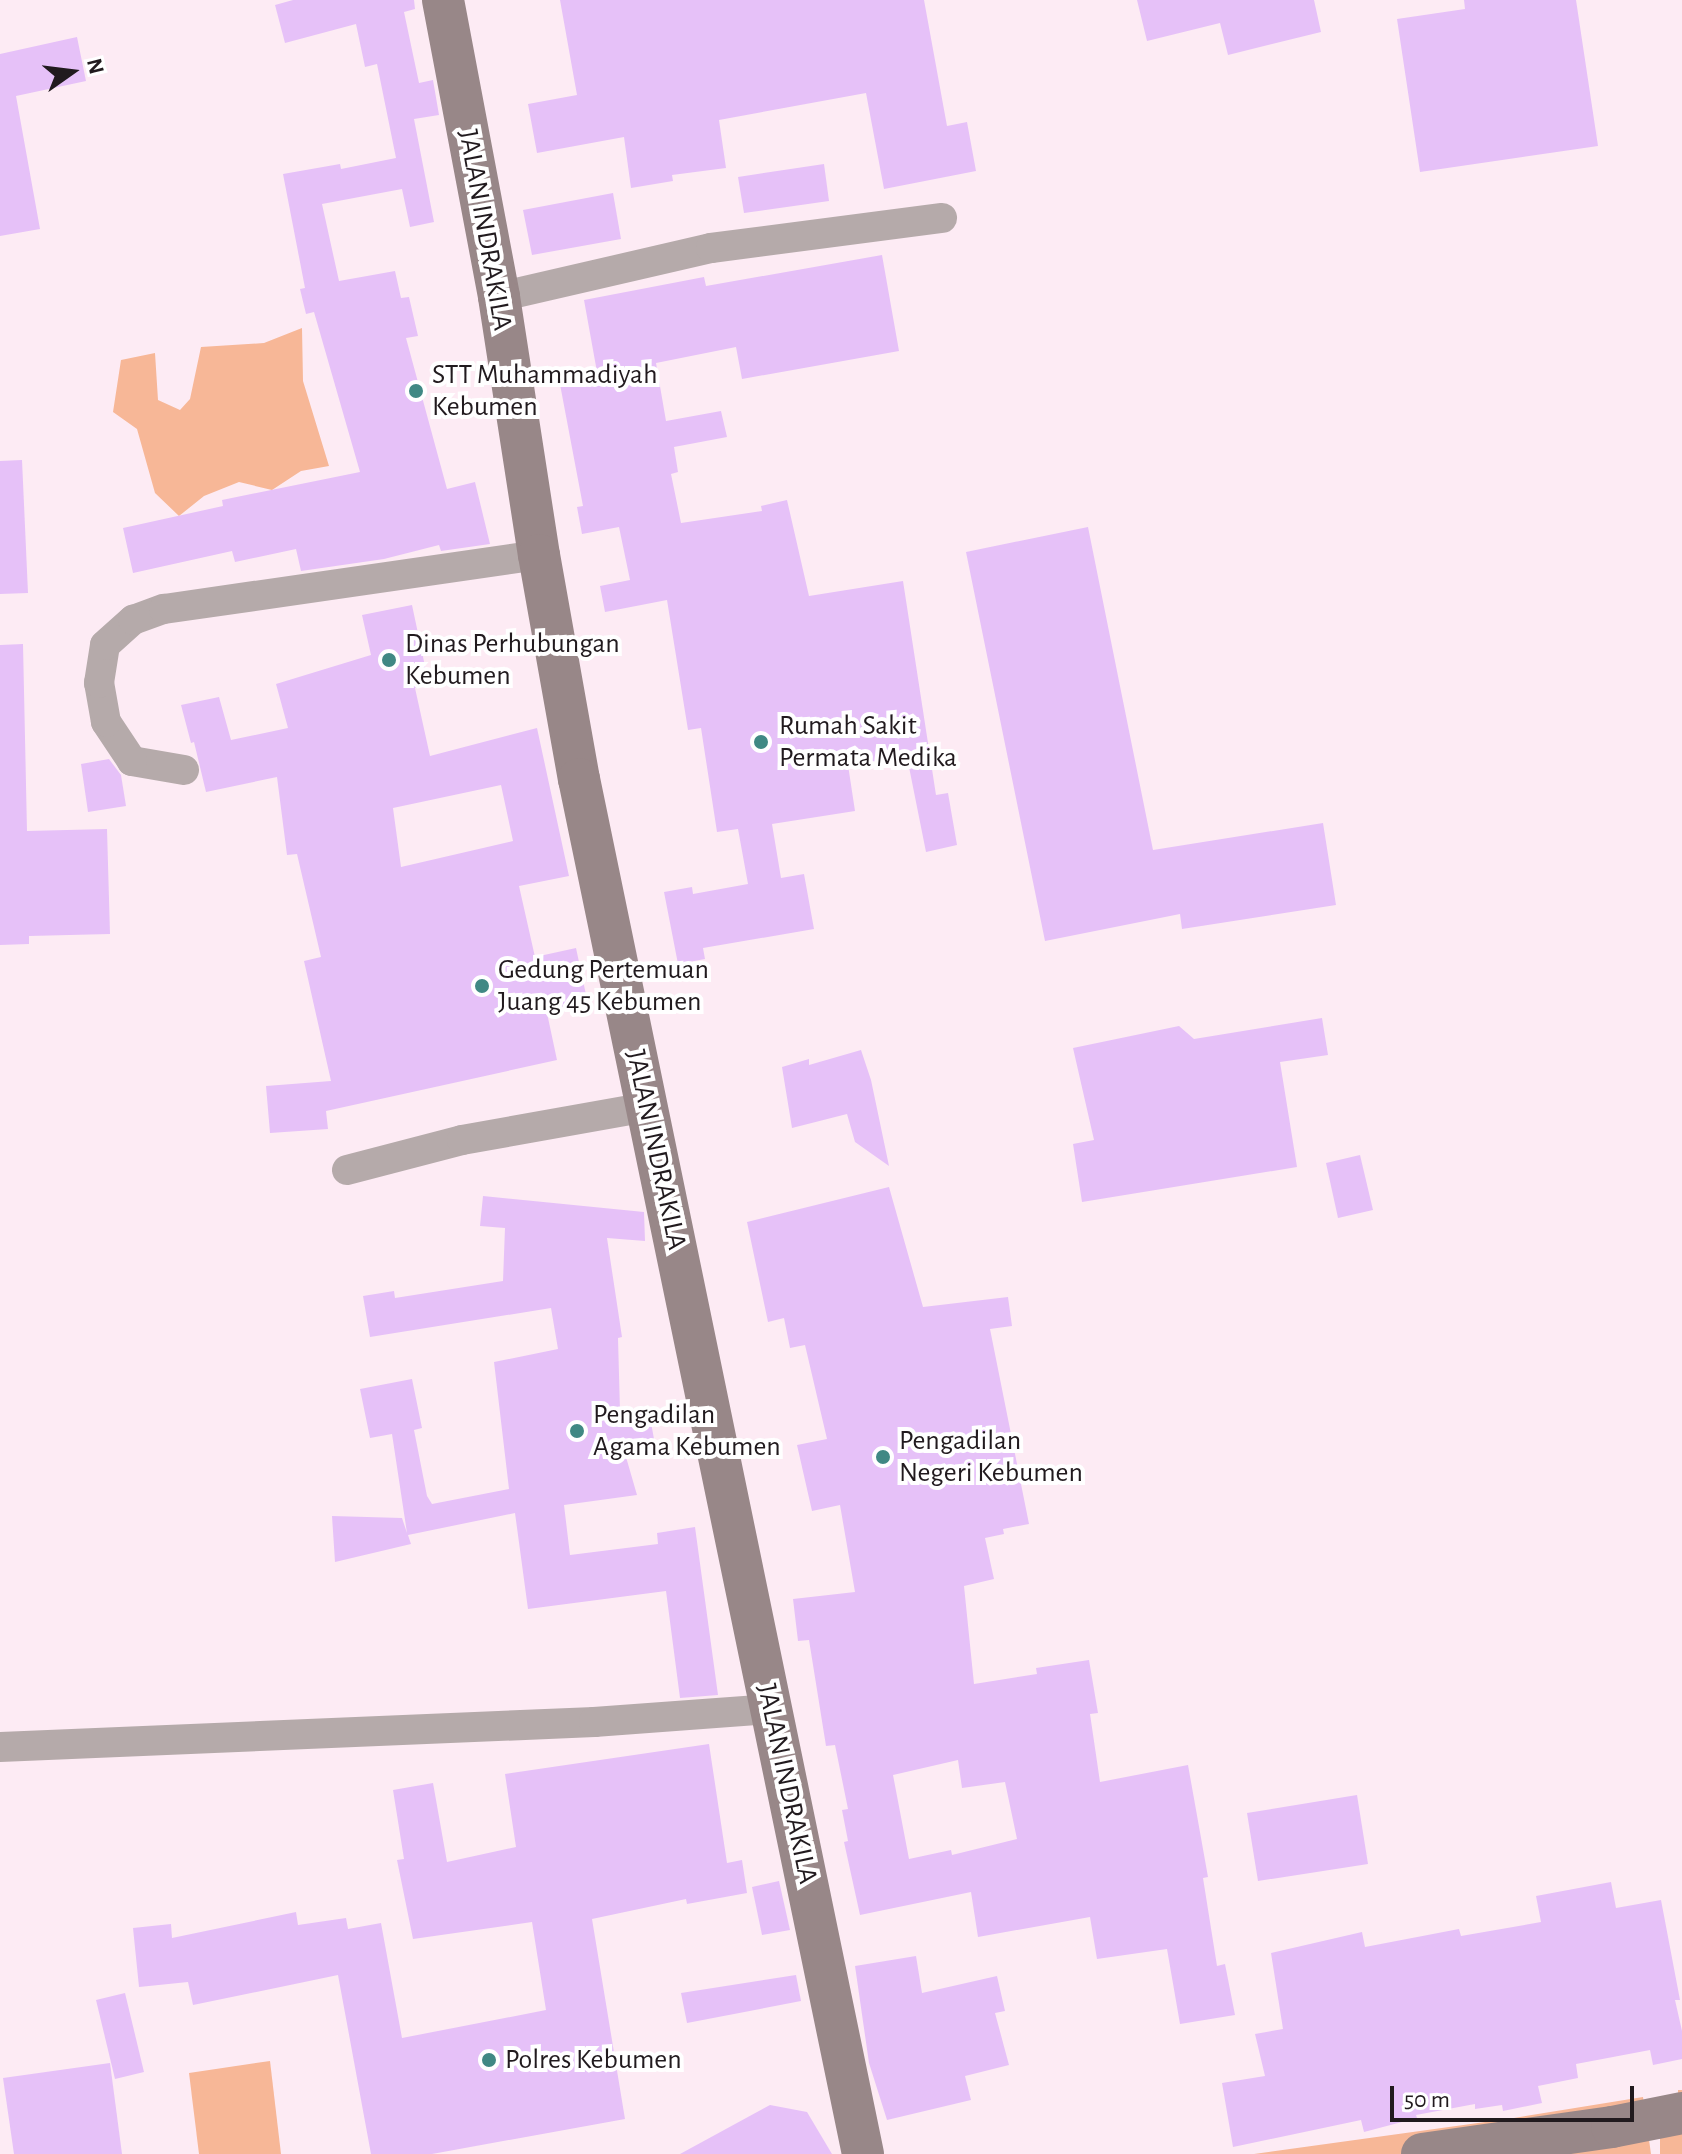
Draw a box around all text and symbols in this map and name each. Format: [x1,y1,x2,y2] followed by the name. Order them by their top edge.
[32,32,112,112] north arrow
[83,56,108,76] text: N
[451,127,519,333] street label: JALAN INDRAKILA
[432,358,658,424] place label: STT Muhammadiyah Kebumen
[407,382,425,400] marker: STT Muhammadiyah Kebumen
[405,627,620,693] place label: Dinas Perhubungan Kebumen
[380,651,398,669] marker: Dinas Perhubungan Kebumen
[779,709,957,775] place label: Rumah Sakit Permata Medika
[750,731,772,753] marker: Rumah Sakit Permata Medika
[498,953,709,1019] place label: Gedung Pertemuan Juang 45 Kebumen
[473,977,491,995] marker: Gedung Pertemuan Juang 45 Kebumen
[618,1047,694,1253] street label: JALAN INDRAKILA
[593,1398,781,1464] place label: Pengadilan Agama Kebumen
[568,1422,586,1440] marker: Pengadilan Agama Kebumen
[899,1424,1083,1490] place label: Pengadilan Negeri Kebumen
[874,1448,892,1466] marker: Pengadilan Negeri Kebumen
[749,1681,825,1887] street label: JALAN INDRAKILA
[505,2043,682,2077] place label: Polres Kebumen
[480,2051,498,2069] marker: Polres Kebumen
[1394,2070,1638,2120] scale bar
[1404,2088,1450,2112] text: 50 m

